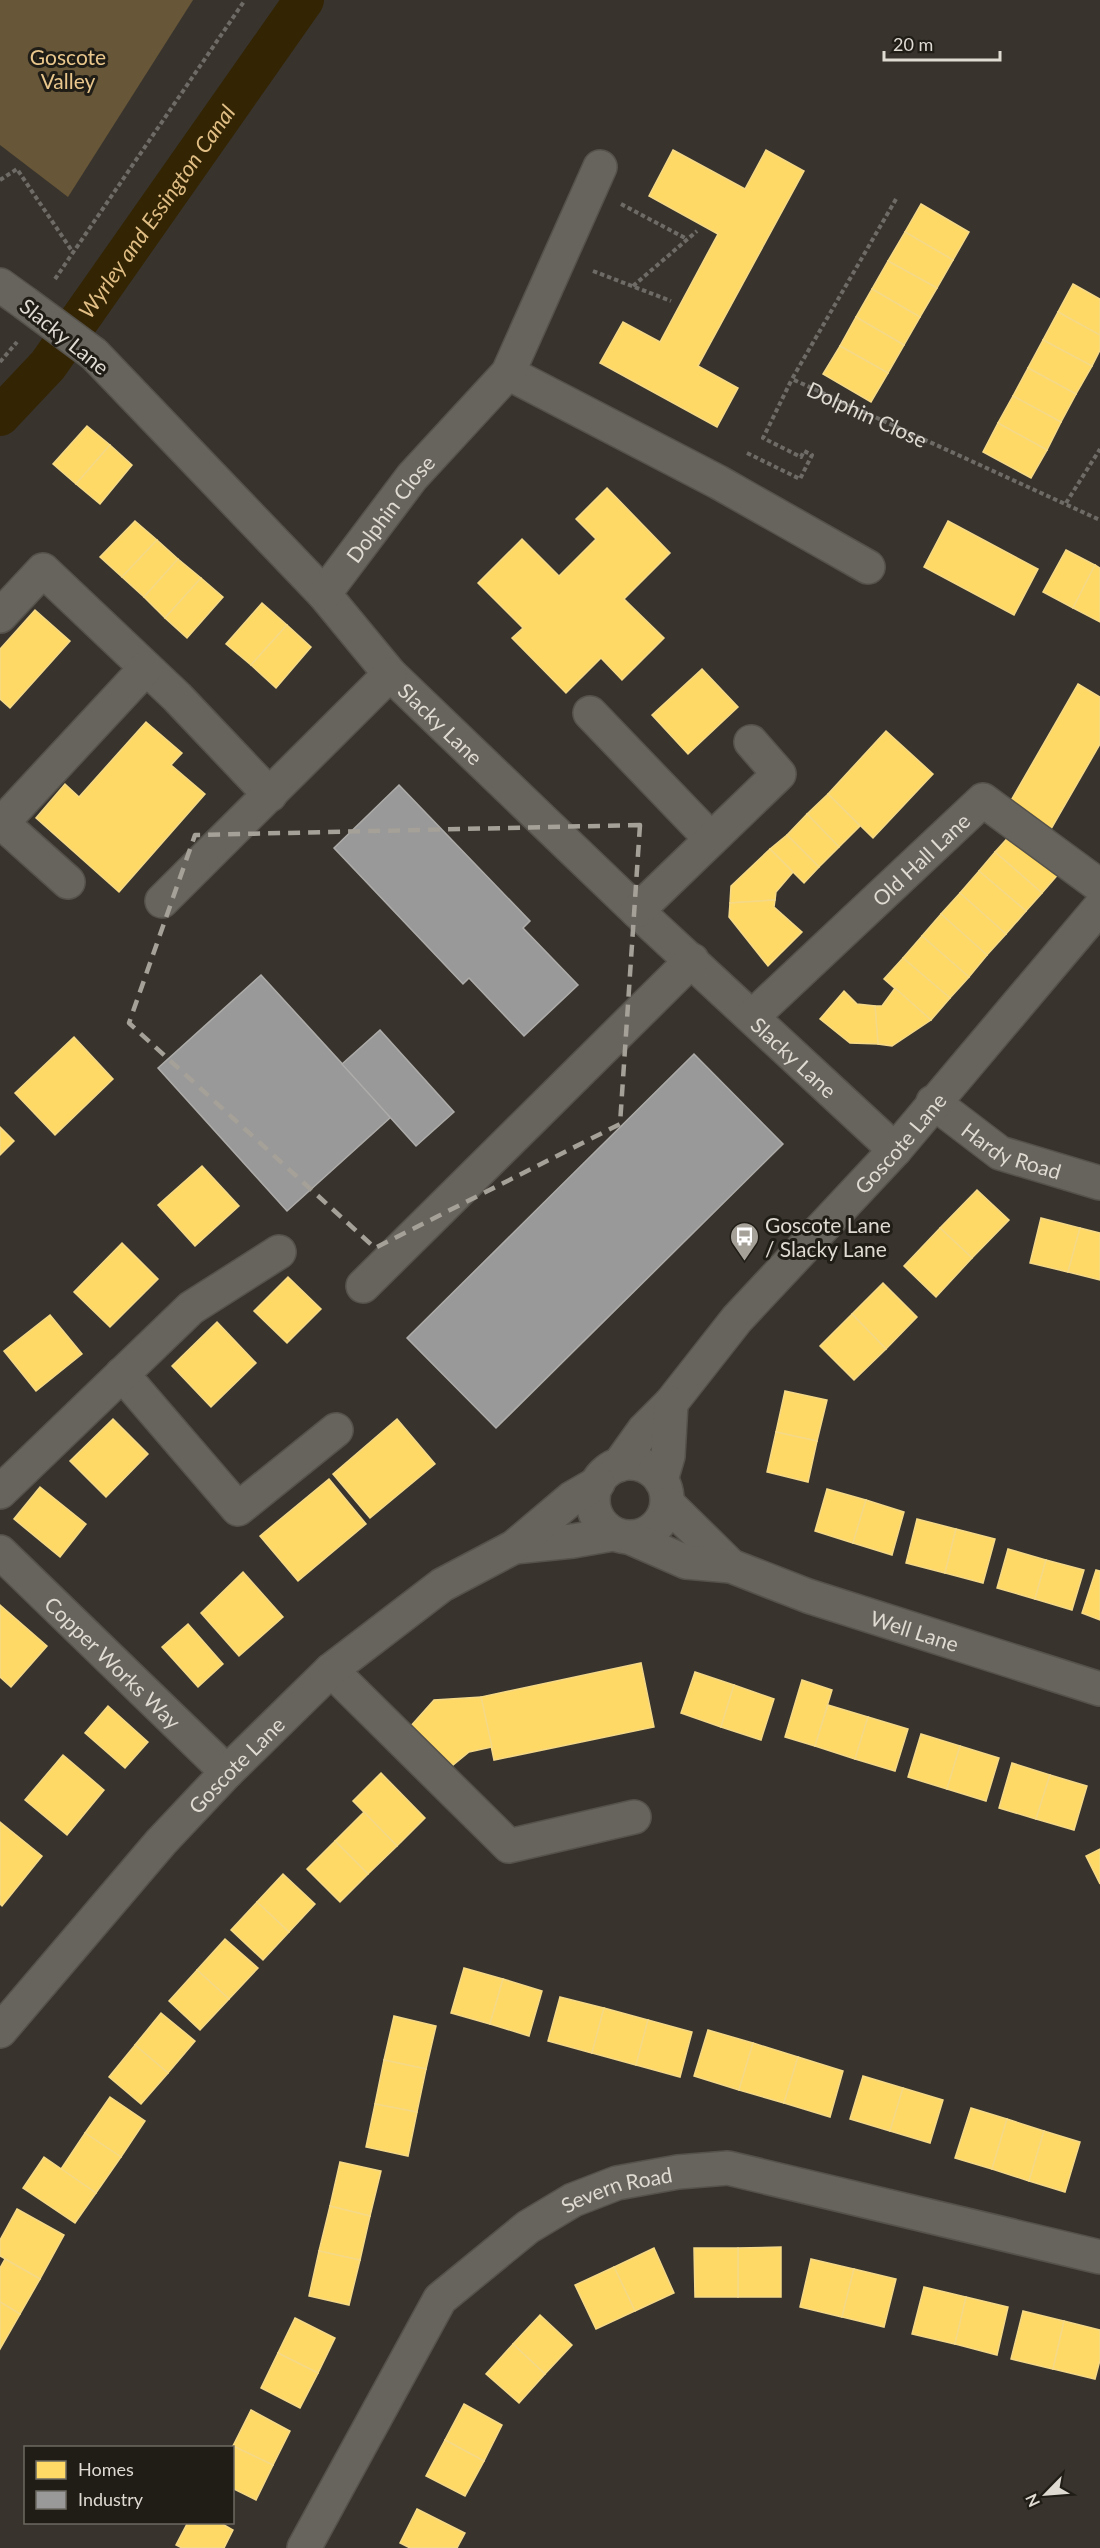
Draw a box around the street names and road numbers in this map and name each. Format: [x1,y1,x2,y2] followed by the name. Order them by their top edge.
[16,293,114,379] street label: Slacky Lane
[804,375,932,452] street label: Dolphin Close
[340,449,439,567] street label: Dolphin Close
[394,677,488,769] street label: Slacky Lane
[867,807,974,910] street label: Old Hall Lane
[747,1011,842,1102] street label: Slacky Lane
[849,1087,951,1198] street label: Goscote Lane
[957,1116,1064,1183] street label: Hardy Road
[40,1591,187,1733] street label: Copper Works Way
[868,1604,962,1656] street label: Well Lane
[183,1711,289,1818] street label: Goscote Lane
[556,2161,674,2217] street label: Severn Road

